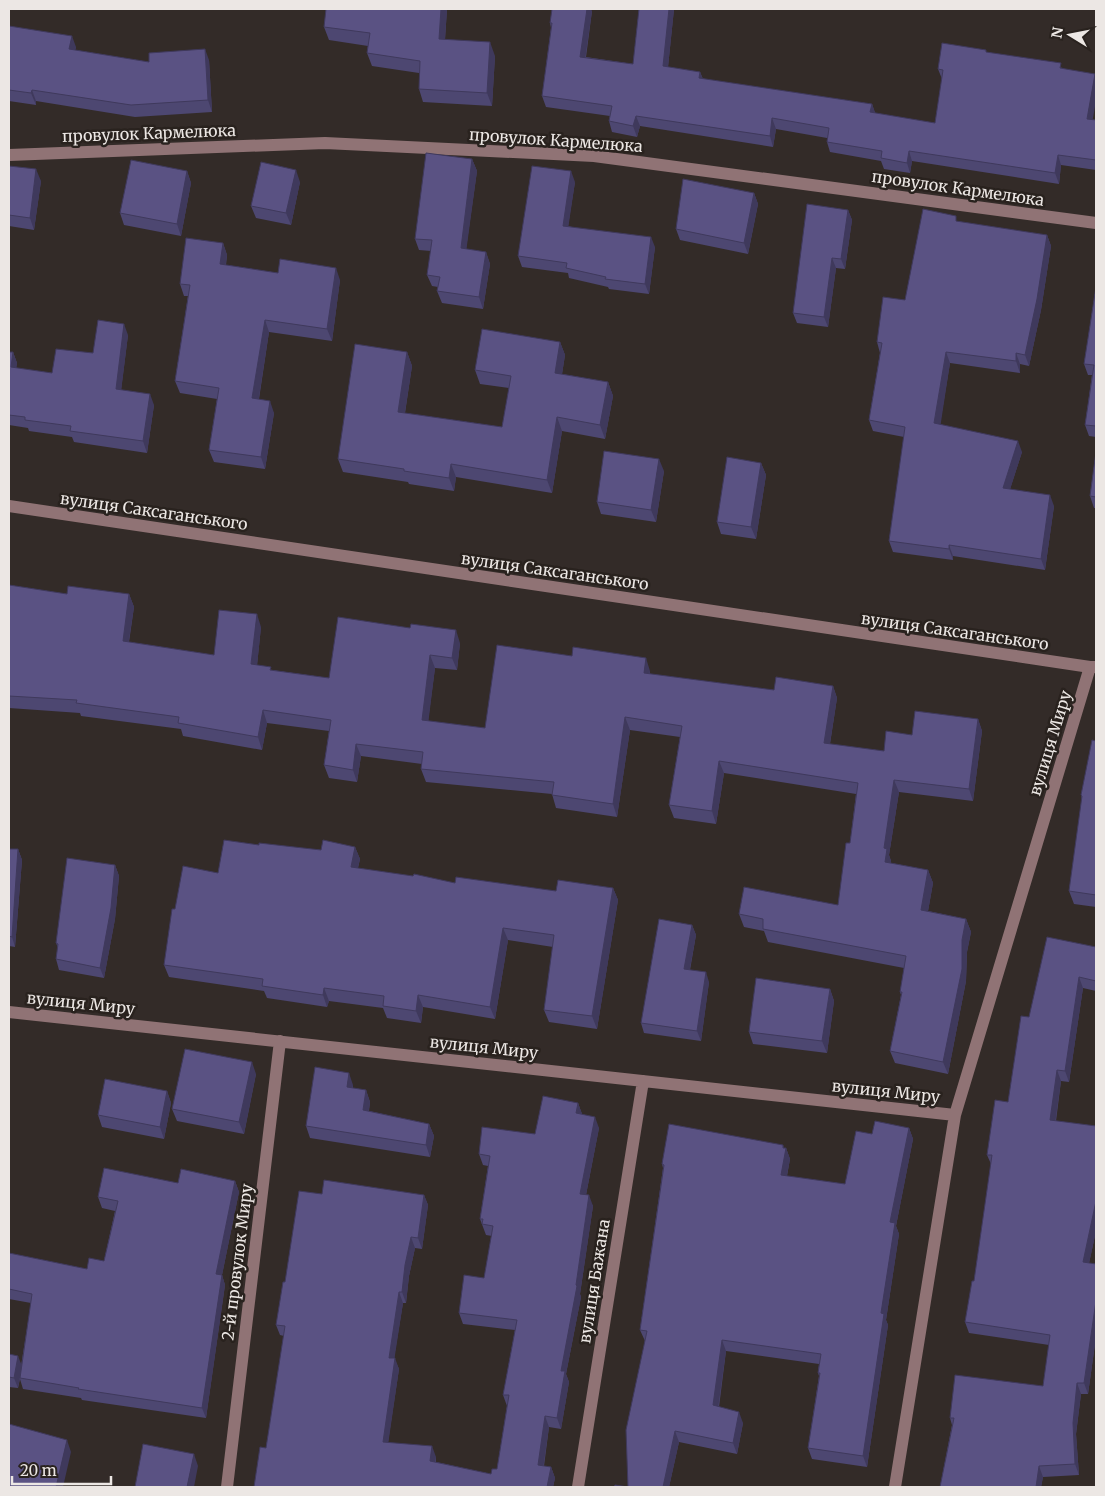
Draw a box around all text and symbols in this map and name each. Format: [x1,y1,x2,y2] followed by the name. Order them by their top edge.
[1045,10,1095,60] north arrow
[1047,26,1067,40] text: N
[62,120,237,146] street label: провулок Кармелюка
[468,124,644,156] street label: провулок Кармелюка
[870,166,1046,210] street label: провулок Кармелюка
[59,488,249,534] street label: вулиця Саксаганського
[460,548,650,594] street label: вулиця Саксаганського
[860,608,1050,654] street label: вулиця Саксаганського
[1025,687,1076,798] street label: вулиця Миру
[26,987,137,1019] street label: вулиця Миру
[429,1031,540,1063] street label: вулиця Миру
[831,1075,942,1107] street label: вулиця Миру
[217,1182,257,1342] street label: 2-й провулок Миру
[574,1217,614,1345] street label: вулиця Бажана
[12,1454,111,1486] scale bar
[20,1461,57,1480] text: 20 m

